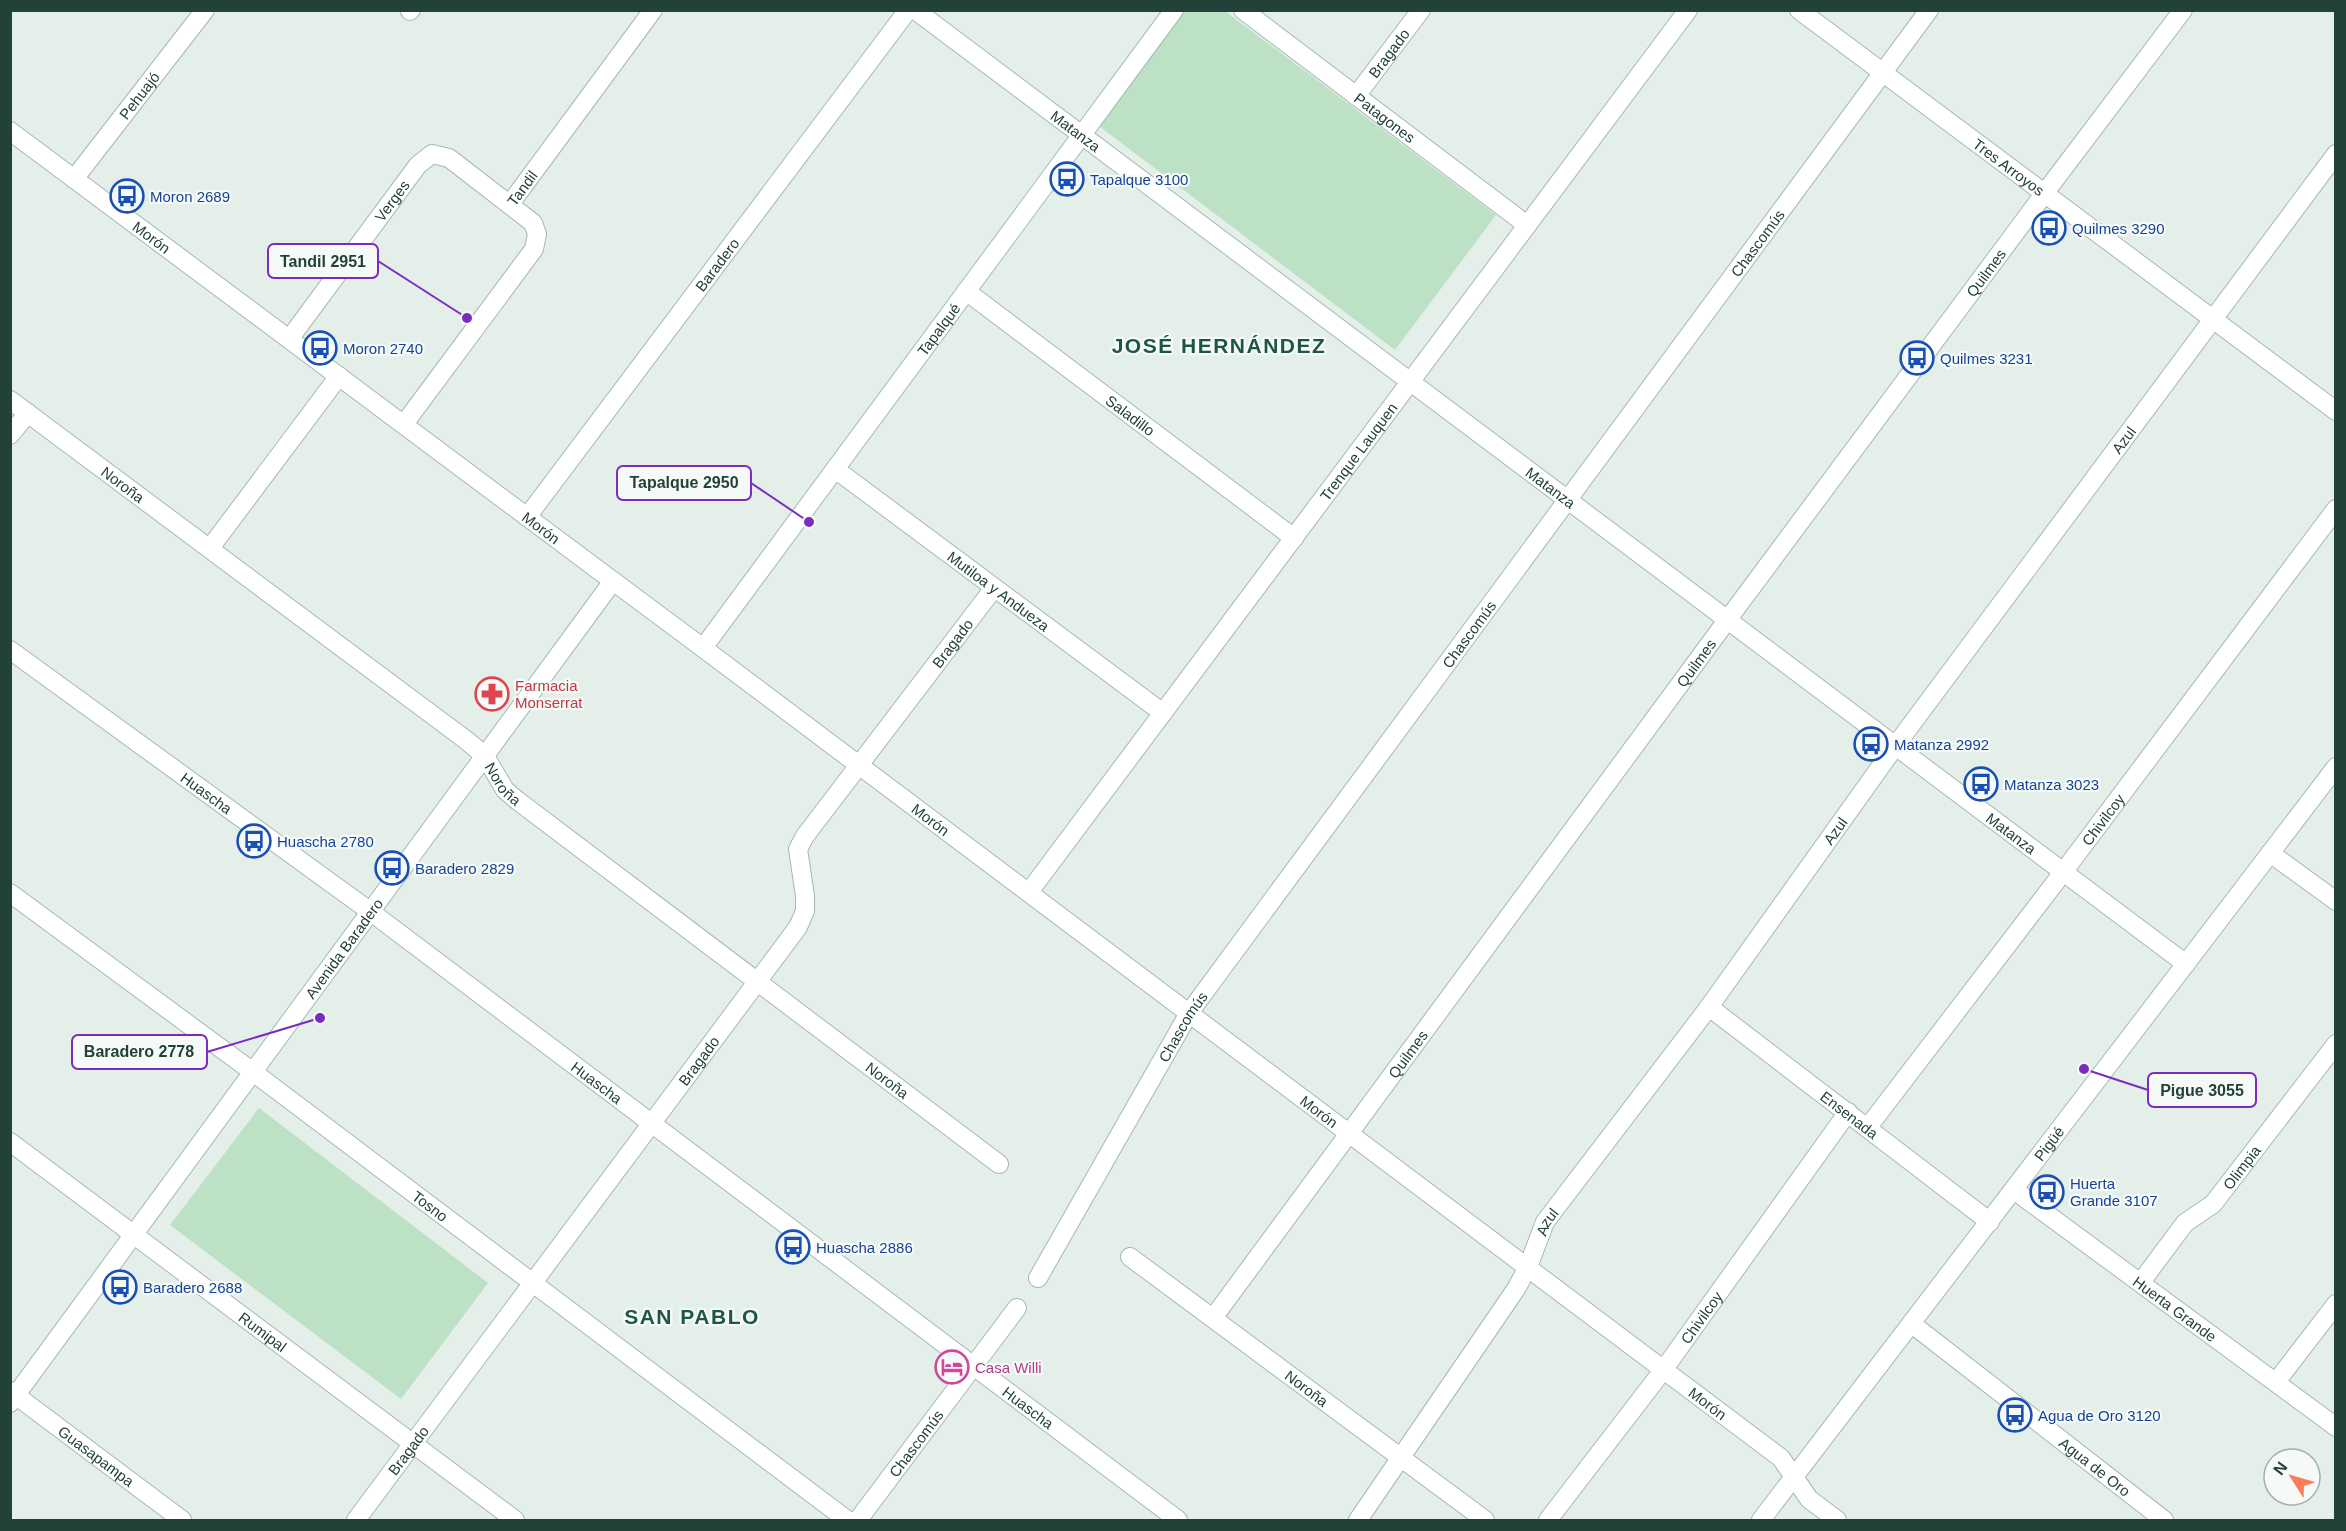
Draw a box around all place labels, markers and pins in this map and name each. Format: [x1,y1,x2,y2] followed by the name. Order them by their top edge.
[1049,161,1085,197] bus stop icon: Tapalque 3100
[1090,171,1188,188] place label: Tapalque 3100
[109,178,145,214] bus stop icon: Moron 2689
[150,188,230,205] place label: Moron 2689
[2031,210,2067,246] bus stop icon: Quilmes 3290
[2072,220,2165,237] place label: Quilmes 3290
[268,244,378,278] callout: Tandil 2951
[302,330,338,366] bus stop icon: Moron 2740
[343,340,423,357] place label: Moron 2740
[1899,340,1935,376] bus stop icon: Quilmes 3231
[1940,350,2033,367] place label: Quilmes 3231
[617,466,751,500] callout: Tapalque 2950
[474,676,510,712] pharmacy icon: Farmacia Monserrat
[515,677,583,711] place label: Farmacia Monserrat
[1853,726,1889,762] bus stop icon: Matanza 2992
[1894,736,1989,753] place label: Matanza 2992
[1963,766,1999,802] bus stop icon: Matanza 3023
[2004,776,2099,793] place label: Matanza 3023
[236,823,272,859] bus stop icon: Huascha 2780
[277,833,374,850] place label: Huascha 2780
[374,850,410,886] bus stop icon: Baradero 2829
[415,860,514,877] place label: Baradero 2829
[72,1035,207,1069] callout: Baradero 2778
[2148,1073,2256,1107] callout: Pigue 3055
[2029,1174,2065,1210] bus stop icon: Huerta Grande 3107
[2070,1175,2158,1209] place label: Huerta Grande 3107
[775,1229,811,1265] bus stop icon: Huascha 2886
[816,1239,913,1256] place label: Huascha 2886
[102,1269,138,1305] bus stop icon: Baradero 2688
[143,1279,242,1296] place label: Baradero 2688
[934,1349,970,1385] hotel icon: Casa Willi
[975,1359,1042,1376] place label: Casa Willi
[1997,1397,2033,1433] bus stop icon: Agua de Oro 3120
[2038,1407,2161,1424] place label: Agua de Oro 3120

